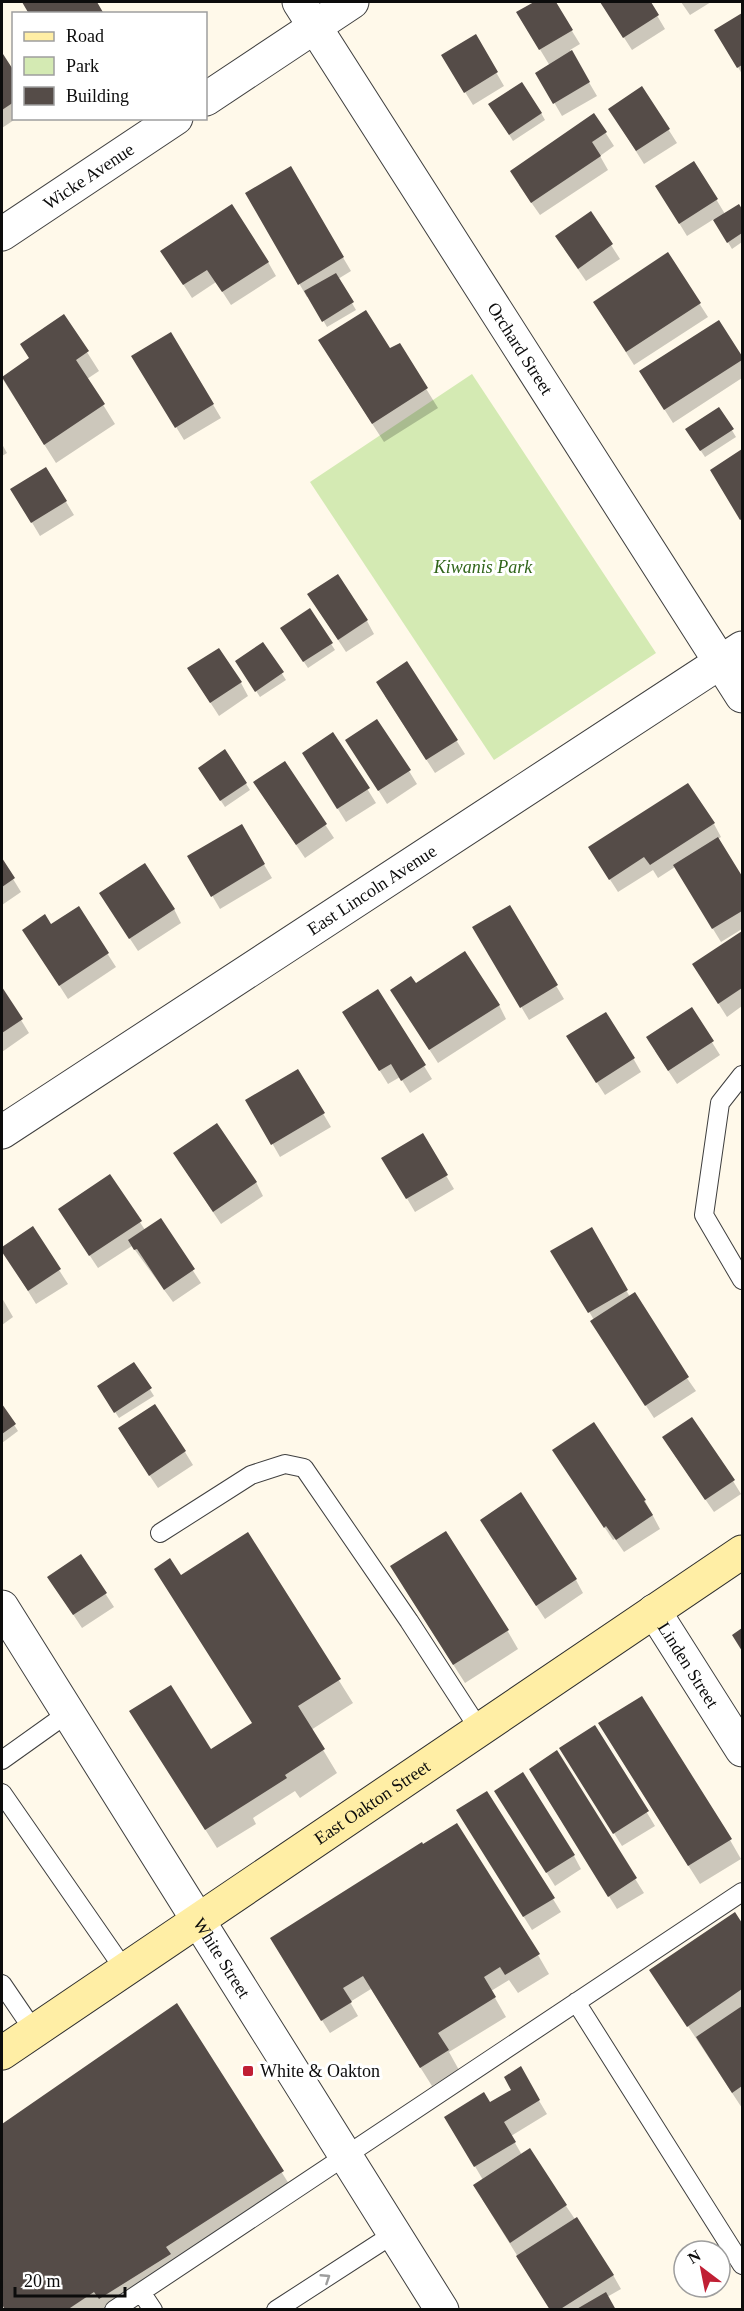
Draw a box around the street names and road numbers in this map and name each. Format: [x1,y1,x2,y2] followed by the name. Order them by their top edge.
[40,139,138,214] street label: Wicke Avenue
[483,299,557,398] street label: Orchard Street
[304,841,440,939] street label: East Lincoln Avenue
[654,1619,723,1712] street label: Linden Street
[311,1756,434,1849] street label: East Oakton Street
[189,1914,254,2002] street label: White Street

